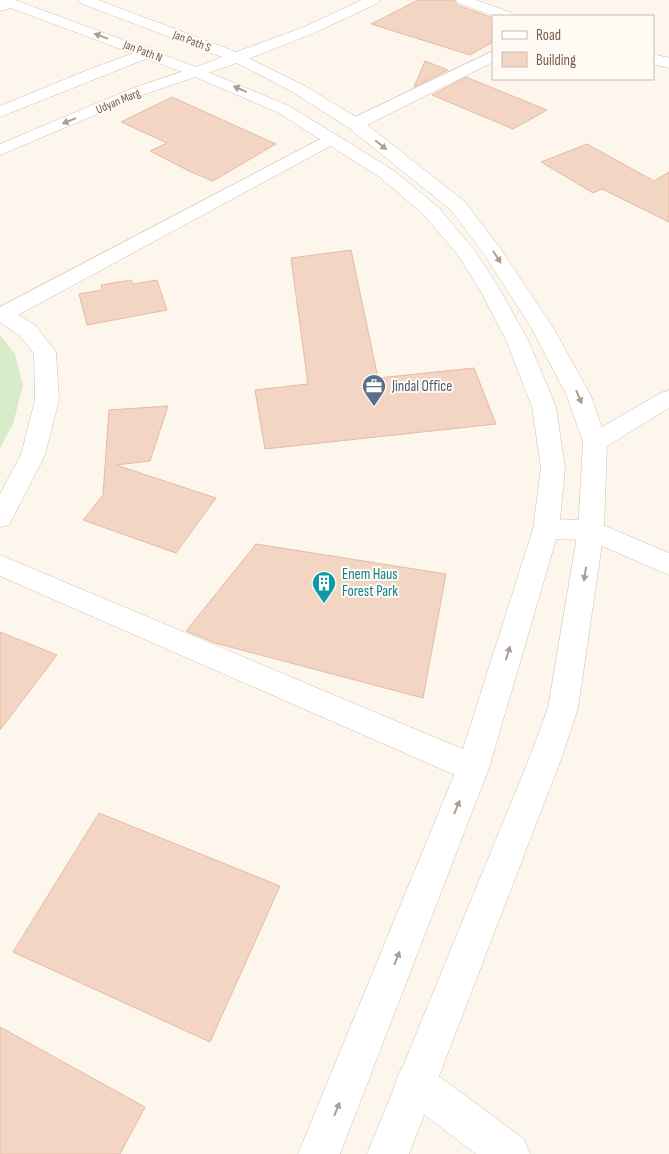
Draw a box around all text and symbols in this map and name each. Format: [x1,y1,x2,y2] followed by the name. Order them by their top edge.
[492,15,654,80] legend
[536,26,561,45] text: Road
[170,27,213,56] street label: Jan Path S
[94,32,109,39] one-way arrow
[120,37,164,66] street label: Jan Path N
[536,51,576,70] text: Building
[94,85,143,117] street label: Udyan Marg
[233,85,247,93] one-way arrow
[62,118,76,126] one-way arrow
[374,139,387,150] one-way arrow
[492,250,501,264] one-way arrow
[361,373,387,407] office icon: Jindal Office
[391,377,452,396] place label: Jindal Office
[575,390,583,404] one-way arrow
[342,565,398,601] place label: Enem Haus Forest Park
[581,566,589,582] one-way arrow
[311,570,337,604] building icon: Enem Haus Forest Park
[505,645,513,660] one-way arrow
[454,800,462,814] one-way arrow
[393,950,401,965] one-way arrow
[333,1101,341,1116] one-way arrow

